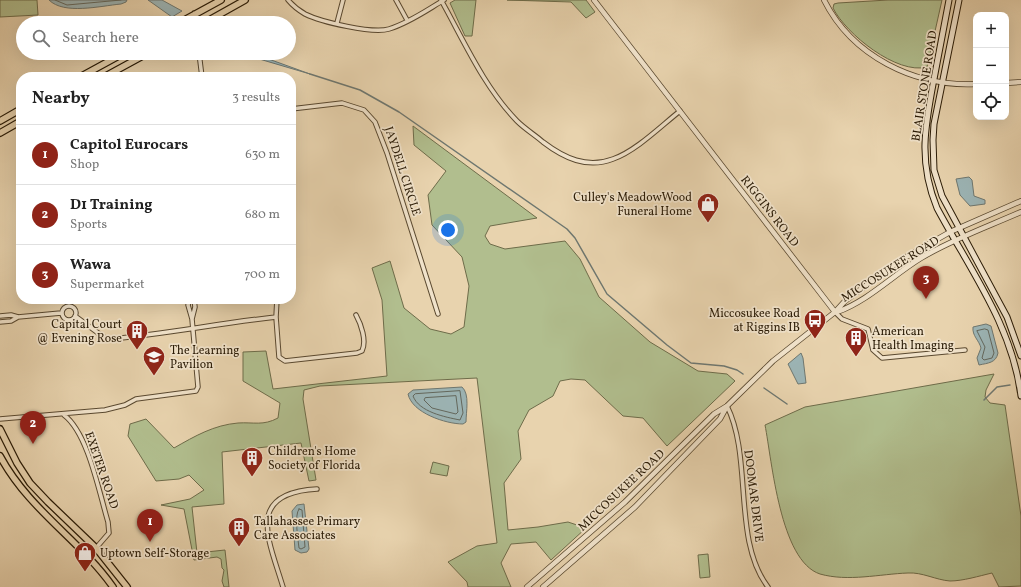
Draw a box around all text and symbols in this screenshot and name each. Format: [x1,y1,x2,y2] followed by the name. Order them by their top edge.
[973,12,1009,120] map controls
[973,12,1009,48] button: +
[16,16,296,60] search box
[30,27,52,49] icon: search
[62,28,139,49] text: Search here
[908,29,942,143] street label: BLAIR STONE ROAD
[973,48,1009,84] button: −
[973,84,1009,120] button: locate
[32,87,90,110] text: Nearby
[232,89,280,107] text: 3 results
[380,125,424,218] street label: JAYDELL CIRCLE
[70,135,188,156] text: Capitol Eurocars
[42,146,48,164] text: 1
[245,146,280,164] text: 630 m
[70,156,99,174] text: Shop
[736,173,802,251] street label: RIGGINS ROAD
[573,190,692,220] place label: Culley's MeadowWood Funeral Home
[695,191,721,224] shop icon: Culley's MeadowWood Funeral Home
[70,195,153,216] text: D1 Training
[42,206,48,224] text: 2
[245,206,280,224] text: 680 m
[70,216,107,234] text: Sports
[438,220,458,240] your location
[838,233,943,307] street label: MICCOSUKEE ROAD
[70,255,111,276] text: Wawa
[42,266,48,284] text: 3
[244,266,280,284] text: 700 m
[913,266,939,299] pin: 3
[70,276,145,294] text: Supermarket
[709,306,800,336] place label: Miccosukee Road at Riggins IB
[802,307,828,340] bus stop icon: Miccosukee Road at Riggins IB
[37,317,122,347] place label: Capital Court @ Evening Rose
[124,318,150,351] building icon: Capital Court @ Evening Rose
[872,324,954,354] place label: American Health Imaging
[843,325,869,358] building icon: American Health Imaging
[170,343,240,373] place label: The Learning Pavilion
[141,344,167,377] school or university icon: The Learning Pavilion
[20,411,46,444] pin: 2
[80,430,122,511] street label: EXETER ROAD
[268,444,361,474] place label: Children's Home Society of Florida
[239,445,265,478] building icon: Children's Home Society of Florida
[575,446,669,535] street label: MICCOSUKEE ROAD
[739,449,767,543] street label: DOOMAR DRIVE
[137,509,163,542] pin: 1
[254,514,361,544] place label: Tallahassee Primary Care Associates
[226,515,252,548] building icon: Tallahassee Primary Care Associates
[72,540,98,573] shop icon: Uptown Self-Storage
[100,546,209,562] place label: Uptown Self-Storage

